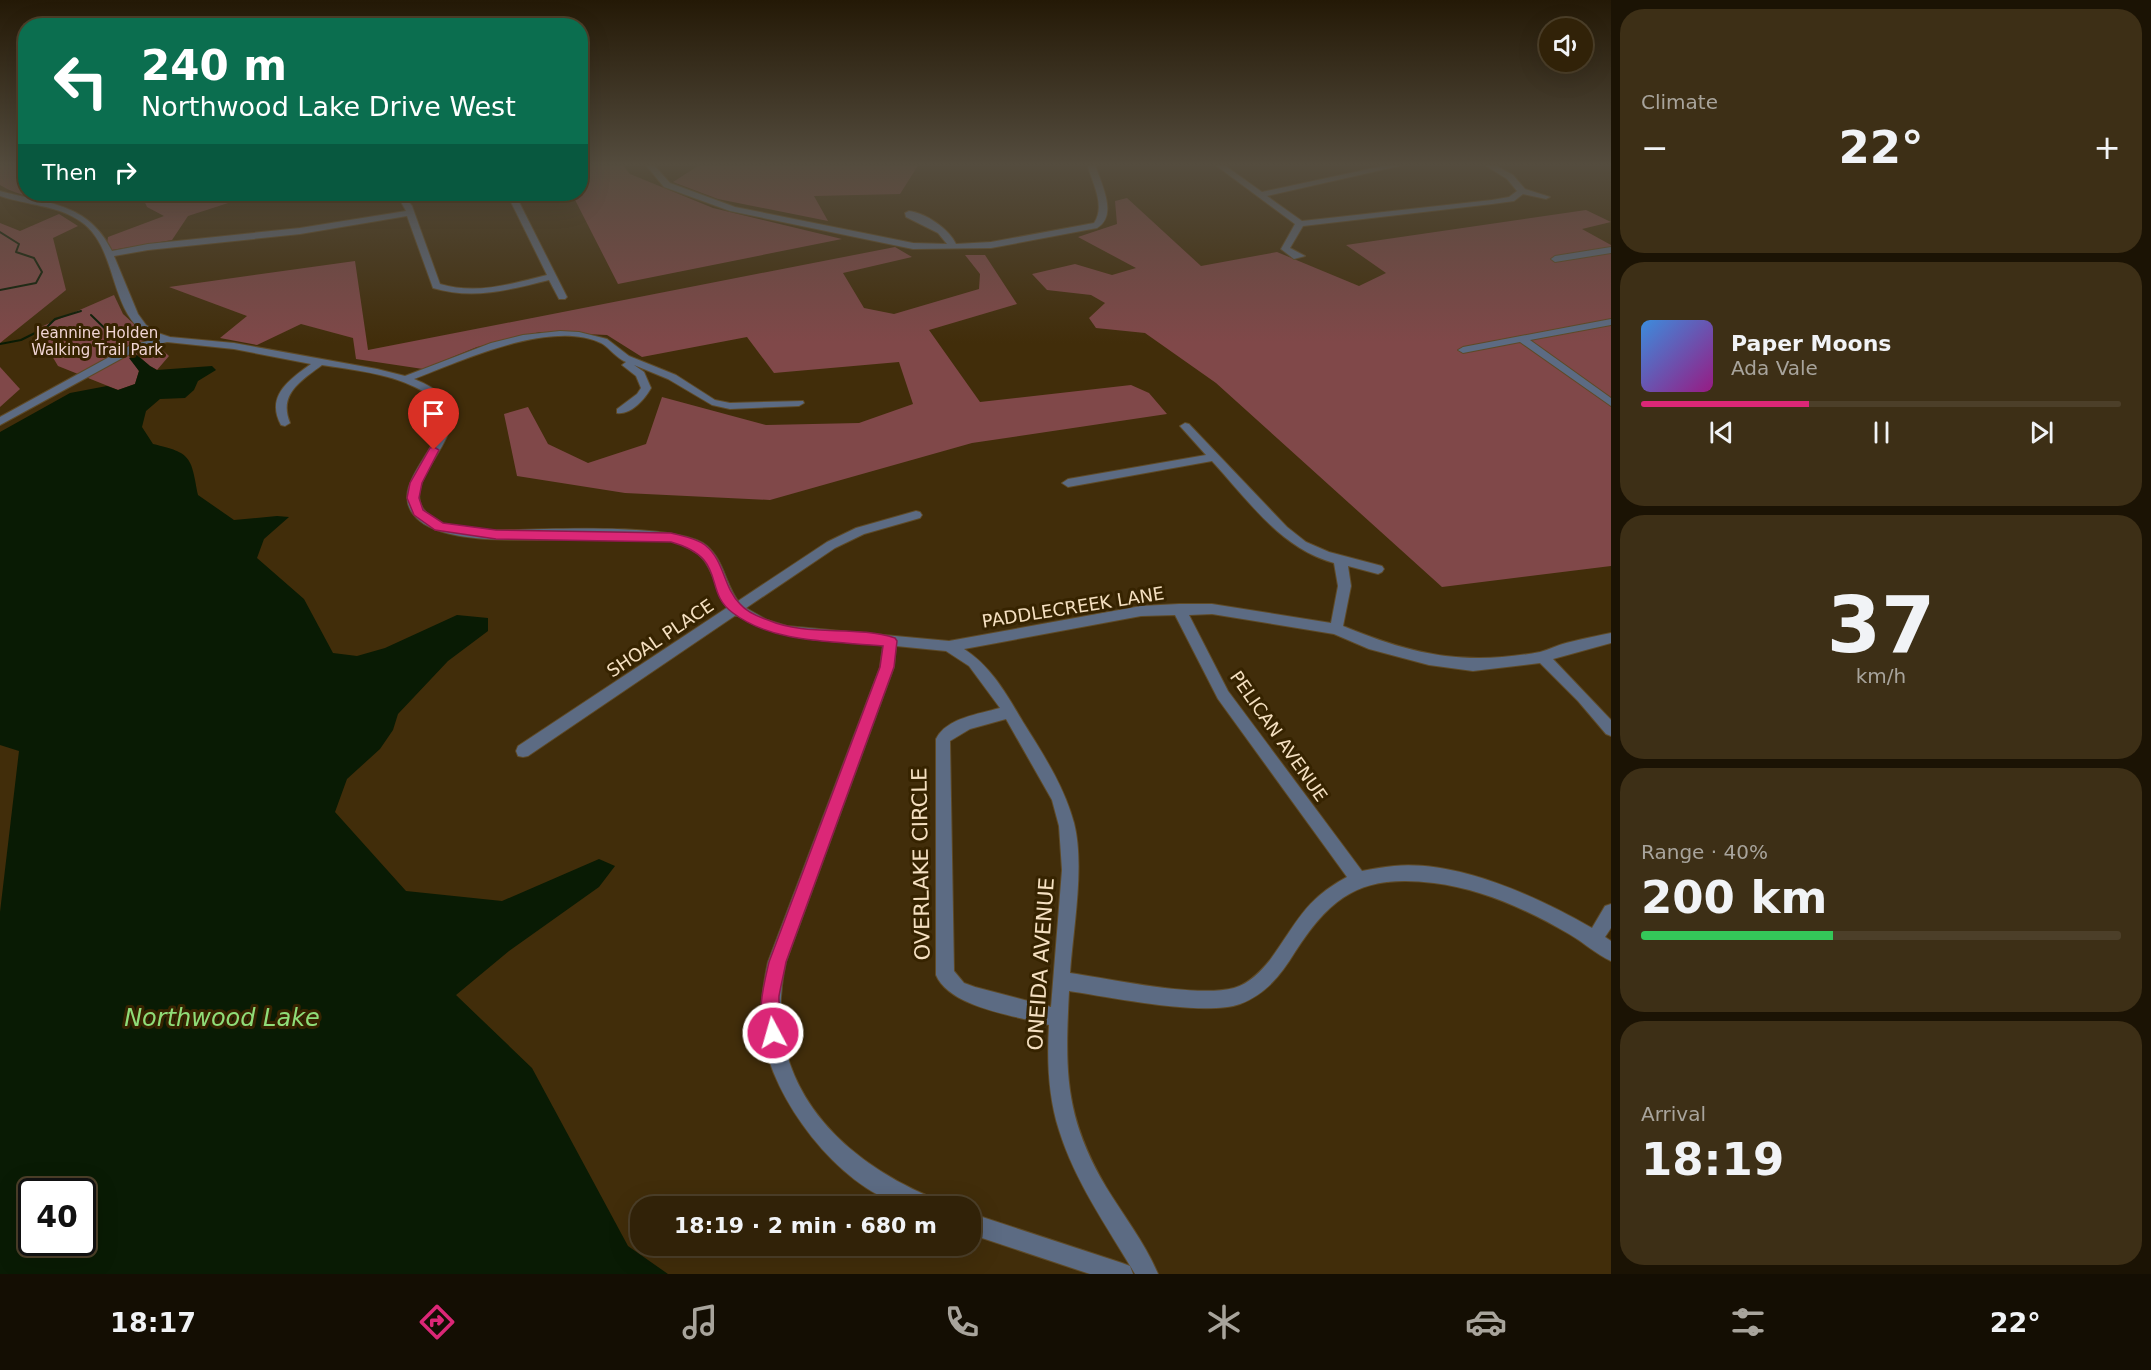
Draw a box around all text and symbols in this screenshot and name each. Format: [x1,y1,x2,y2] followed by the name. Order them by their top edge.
[1539,18,1593,72] map controls
[1539,18,1593,72] button: sound
[141,41,287,90] text: 240 m
[42,42,120,120] icon: left
[1641,90,1718,114] text: Climate
[141,91,516,122] text: Northwood Lake Drive West
[1838,121,1924,174] text: 22°
[1641,128,1669,167] text: −
[2093,128,2121,167] text: +
[109,156,142,189] icon: right
[42,160,97,185] text: Then
[31,324,163,359] park label: Jeannine Holden Walking Trail Park
[1731,331,1891,356] text: Paper Moons
[1731,356,1818,380] text: Ada Vale
[408,388,459,450] pin
[417,397,450,430] icon: arrive
[1705,416,1738,449] icon: previous
[1865,416,1898,449] icon: pause
[2025,416,2058,449] icon: next
[1827,580,1935,670] text: 37
[980,582,1166,632] street label: PADDLECREEK LANE
[603,595,717,681] street label: SHOAL PLACE
[1856,664,1906,688] text: km/h
[1226,667,1332,805] street label: PELICAN AVENUE
[907,767,935,961] street label: OVERLAKE CIRCLE
[1641,840,1768,864] text: Range · 40%
[1641,871,1827,924] text: 200 km
[1023,877,1059,1051] street label: ONEIDA AVENUE
[741,1001,805,1065] position arrow
[124,1004,320,1032] water label: Northwood Lake
[1641,1102,1706,1126] text: Arrival
[1641,1133,1784,1186] text: 18:19
[18,1178,96,1256] speed limit sign: 40
[674,1213,937,1238] text: 18:19 · 2 min · 680 m
[416,1301,458,1343] icon: directions
[679,1301,721,1343] icon: music
[941,1301,983,1343] icon: phone
[1203,1301,1245,1343] icon: climate
[1465,1301,1507,1343] icon: car
[1727,1301,1769,1343] icon: filters
[110,1307,196,1338] text: 18:17
[1990,1307,2041,1338] text: 22°

